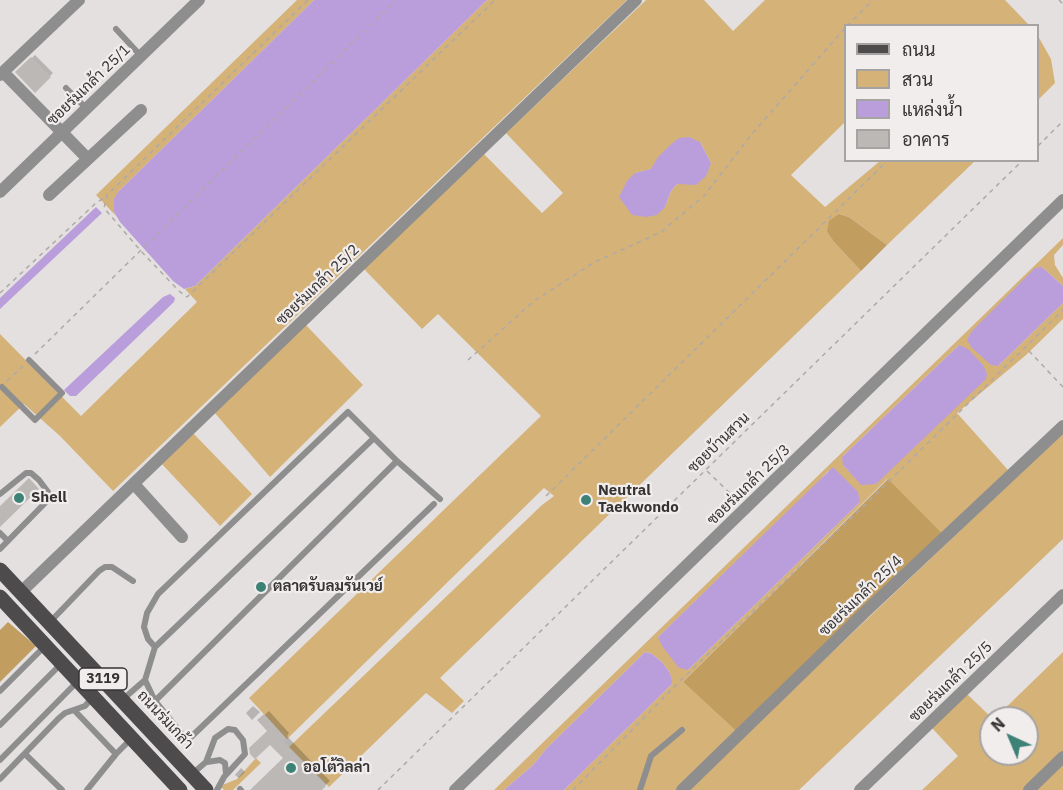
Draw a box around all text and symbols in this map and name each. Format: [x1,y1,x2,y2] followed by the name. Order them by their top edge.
[844,24,1039,162] legend
[902,38,935,61] text: ถนน
[44,41,134,129] street label: ซอยร่มเกล้า 25/1
[902,68,933,91] text: สวน
[902,98,963,121] text: แหล่งน้ำ
[902,128,950,151] text: อาคาร
[273,241,363,329] street label: ซอยร่มเกล้า 25/2
[684,409,754,477] street label: ซอยบ้านสวน
[704,441,794,529] street label: ซอยร่มเกล้า 25/3
[598,482,679,517] place label: Neutral Taekwondo
[31,489,67,507] place label: Shell
[12,491,26,505] marker: Shell
[579,493,593,507] marker: Neutral Taekwondo
[816,552,906,640] street label: ซอยร่มเกล้า 25/4
[273,578,383,596] place label: ตลาดรับลมรันเวย์
[254,580,268,594] marker: ตลาดรับลมรันเวย์
[906,638,996,726] street label: ซอยร่มเกล้า 25/5
[79,668,127,690] road number: 3119
[133,687,197,753] street label: ถนนร่มเกล้า
[979,706,1039,766] north arrow
[987,713,1009,736] text: N
[303,759,370,777] place label: ออโต้วิลล่า
[284,761,298,775] marker: ออโต้วิลล่า

